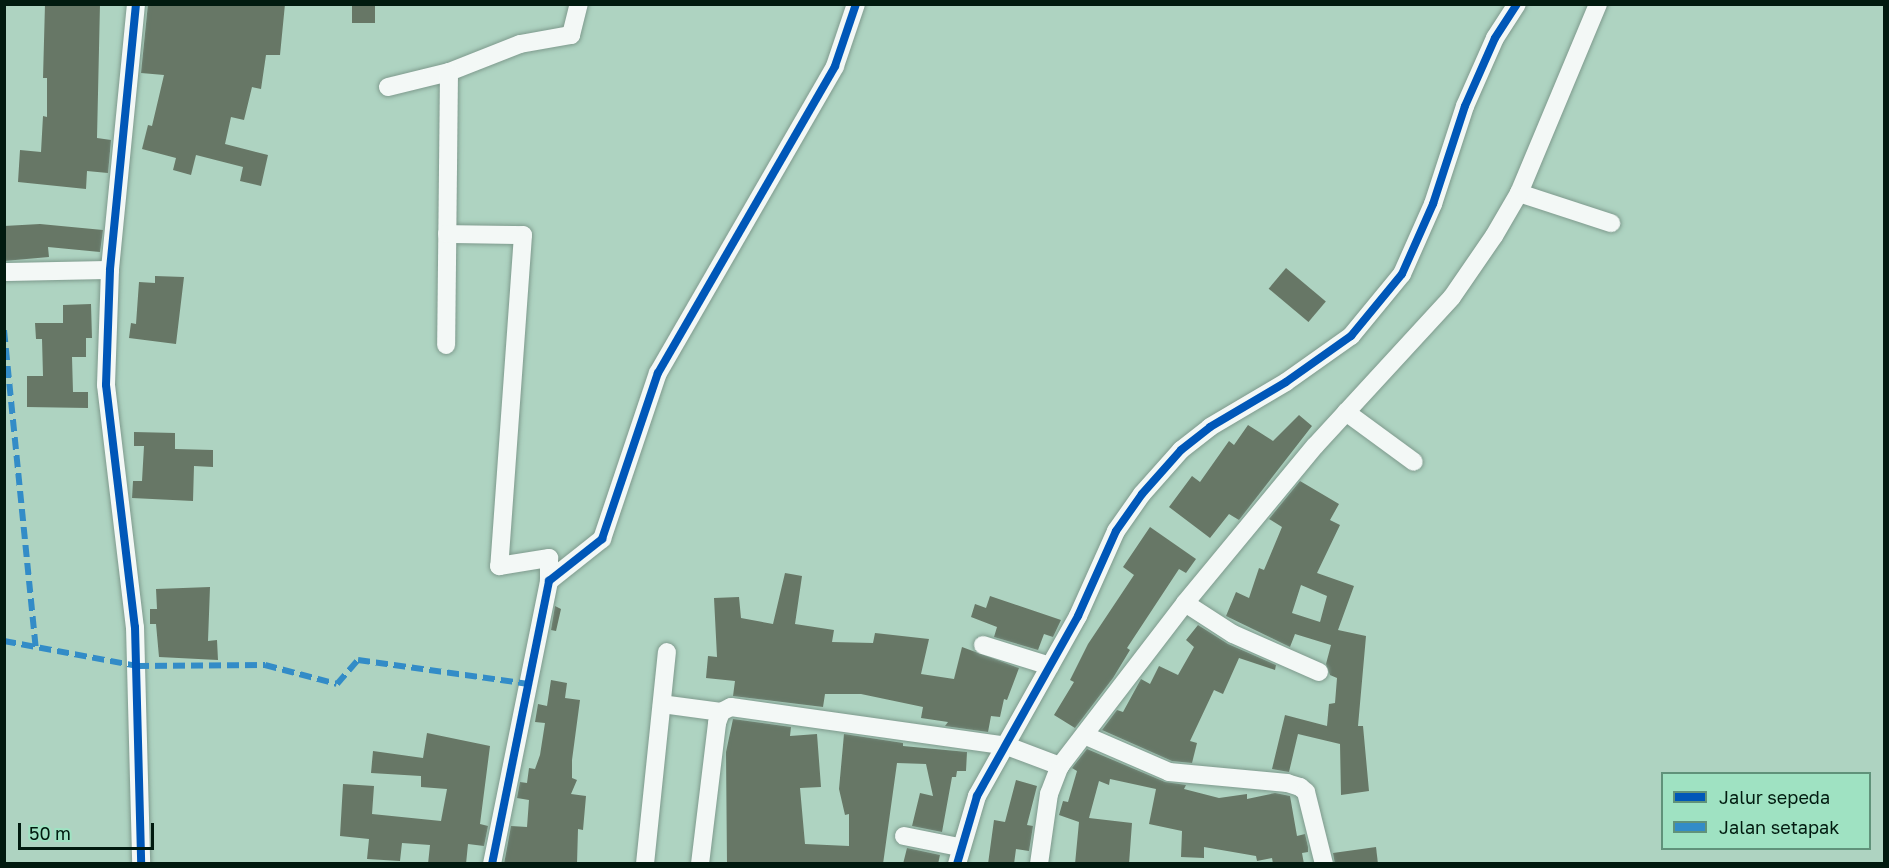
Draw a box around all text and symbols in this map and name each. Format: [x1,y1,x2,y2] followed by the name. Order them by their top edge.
[1661,772,1871,850] legend
[1719,786,1830,808] text: Jalur sepeda
[21,811,158,849] scale bar
[1719,816,1839,838] text: Jalan setapak
[29,822,71,844] text: 50 m

